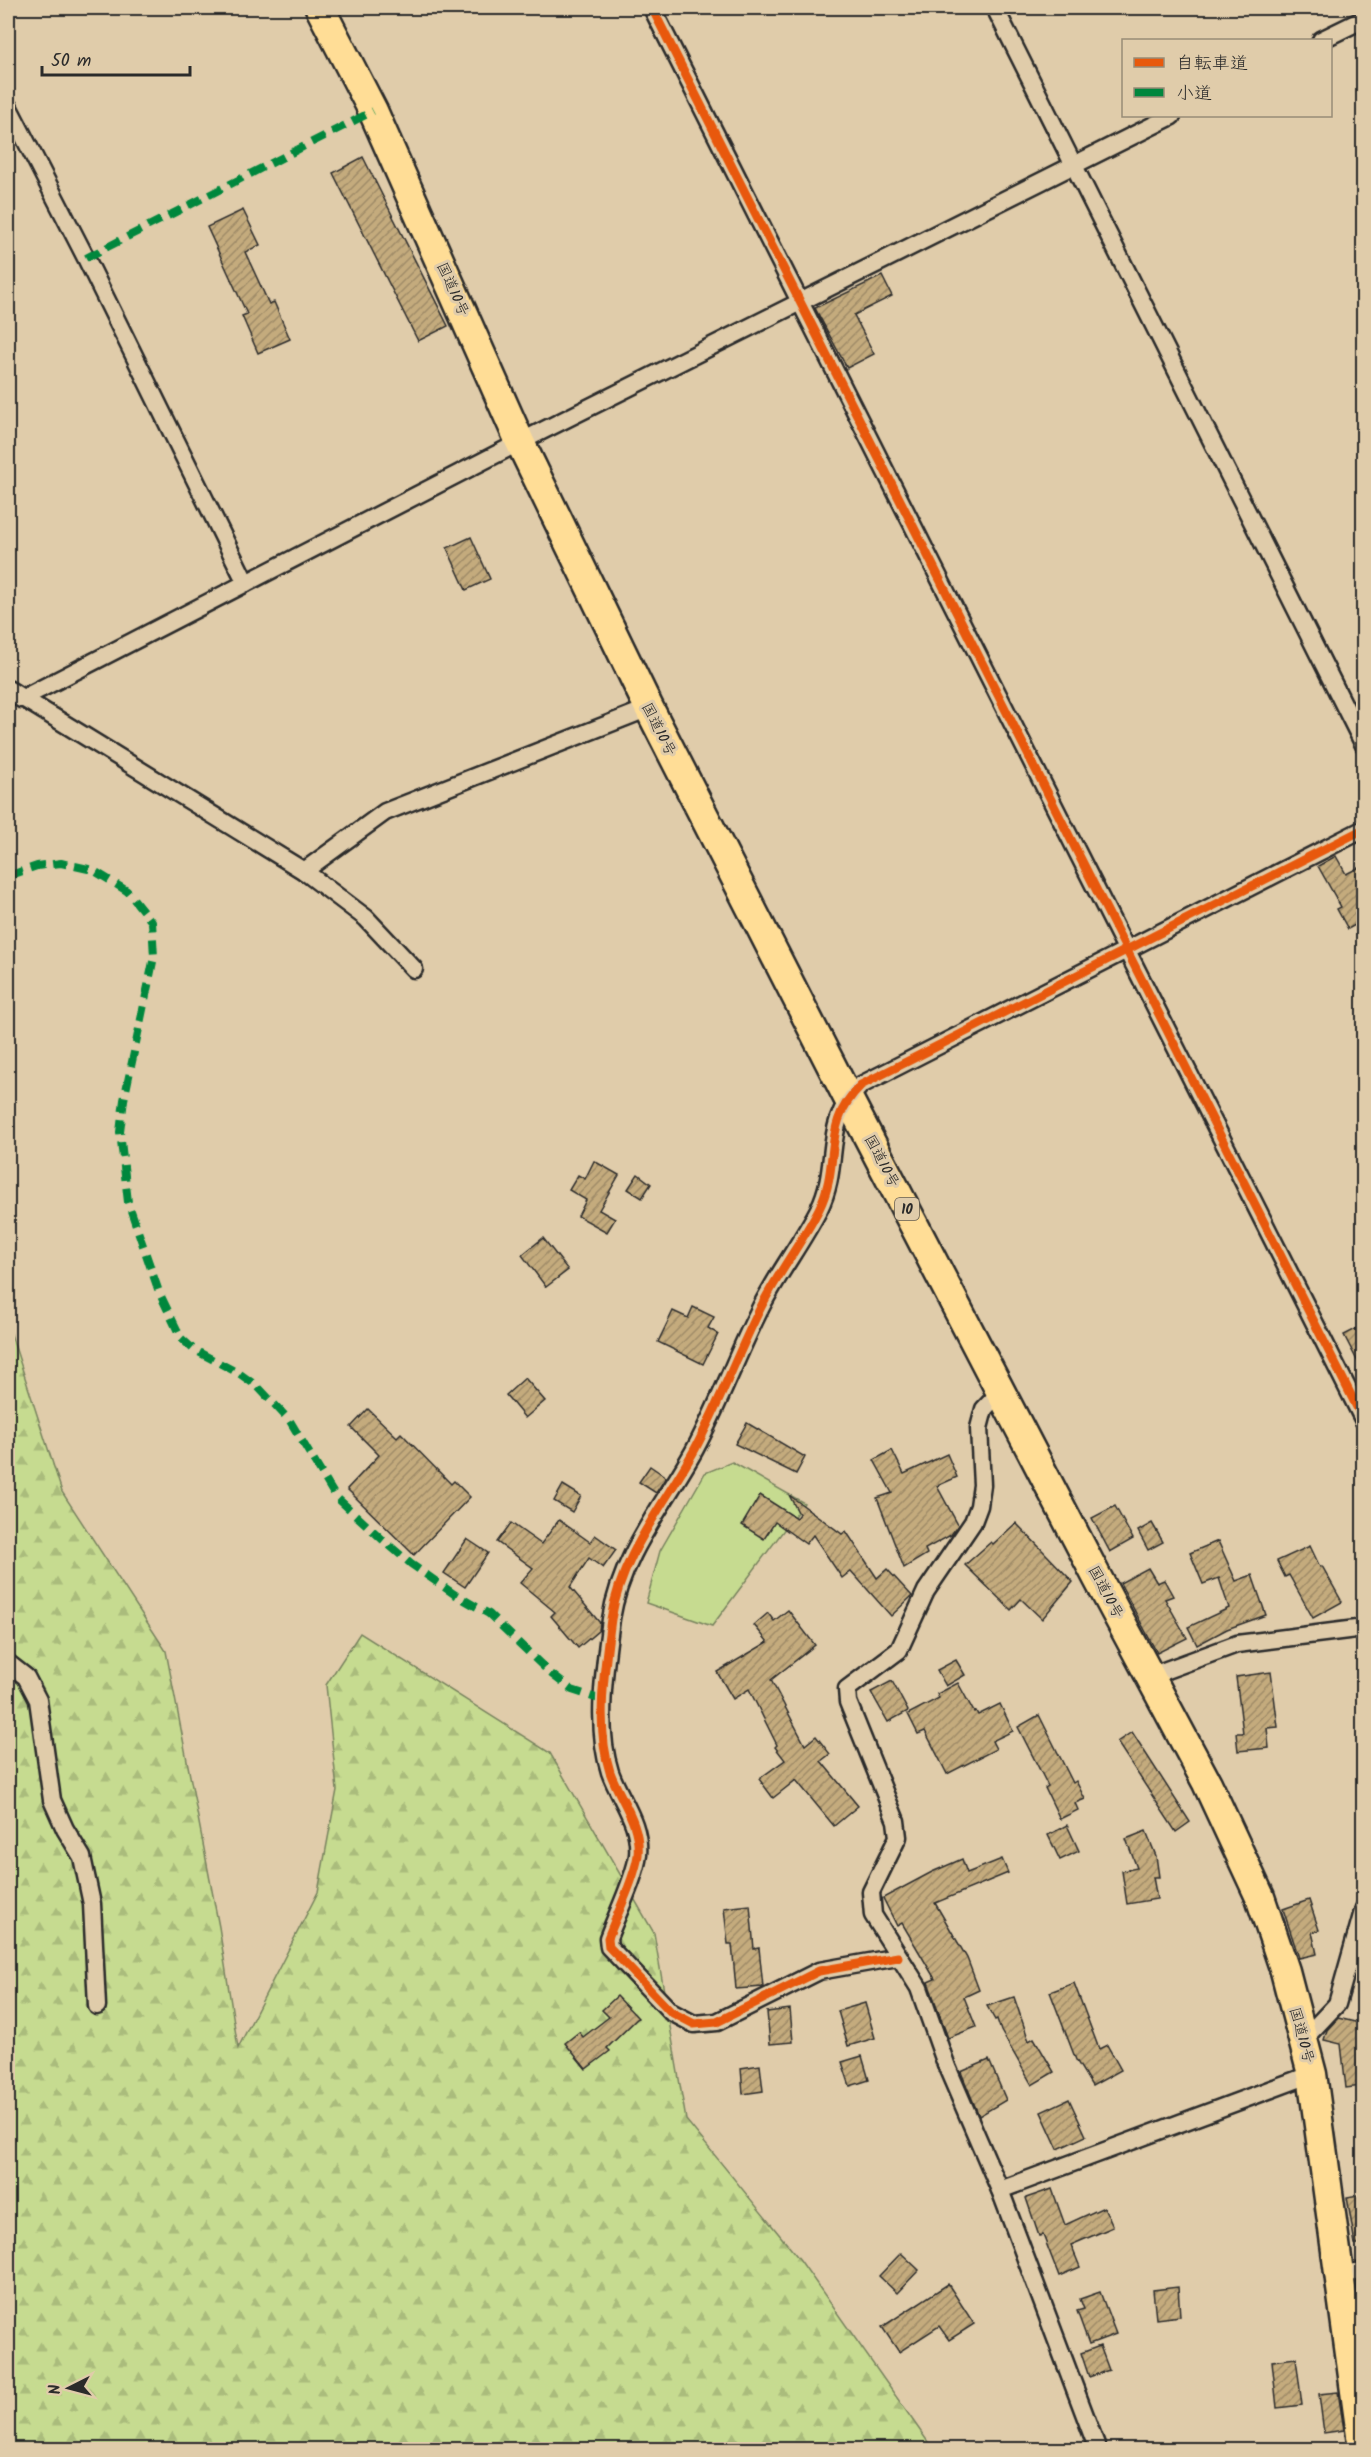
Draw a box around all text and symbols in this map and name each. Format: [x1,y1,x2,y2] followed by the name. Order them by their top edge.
[42,39,190,77] scale bar
[1122,39,1332,117] legend
[51,47,91,76] text: 50 m
[1176,50,1248,79] text: 自転車道
[1176,80,1212,109] text: 小道
[429,258,475,320] street label: 国道10号
[634,699,682,760] street label: 国道10号
[857,1131,905,1192] street label: 国道10号
[895,1198,919,1220] road number: 10
[1081,1562,1129,1623] street label: 国道10号
[1282,2005,1320,2066] street label: 国道10号
[39,2358,99,2418] north arrow
[43,2383,69,2396] text: N

